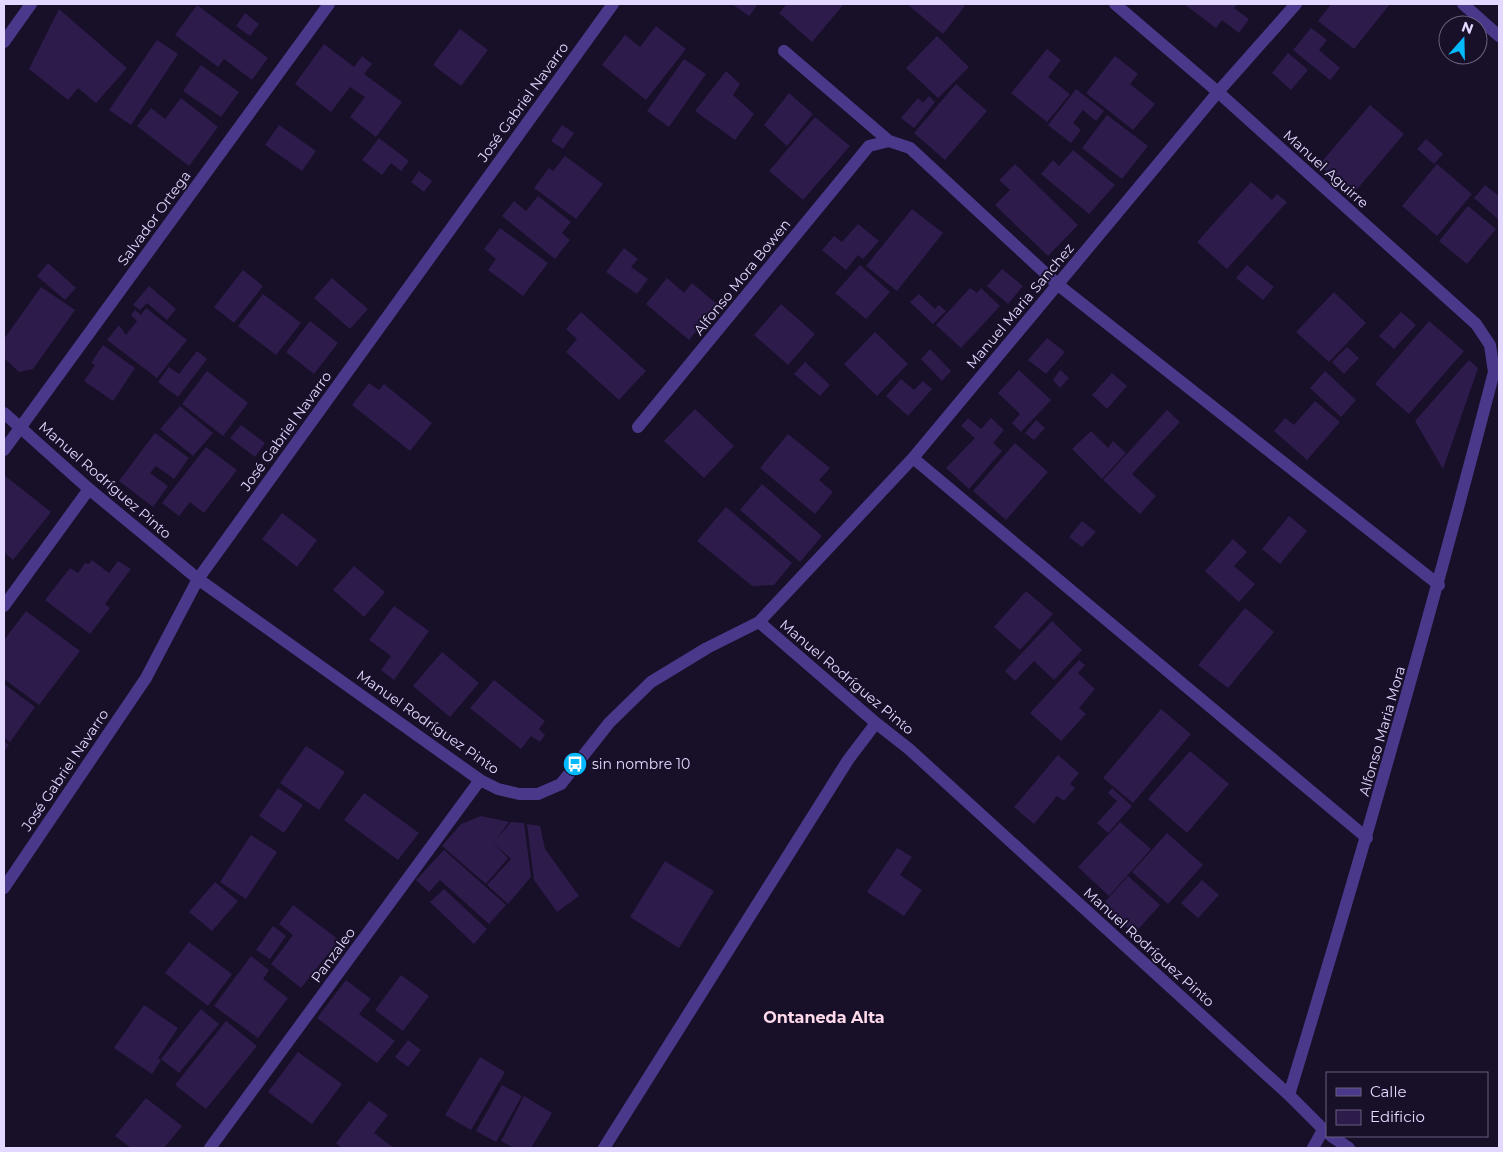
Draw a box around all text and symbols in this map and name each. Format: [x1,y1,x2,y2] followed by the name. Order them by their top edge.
[1438,15,1488,65] north arrow
[1459,17,1476,38] text: N
[473,39,573,166] street label: José Gabriel Navarro
[1280,126,1372,212] street label: Manuel Aguirre
[113,167,195,269] street label: Salvador Ortega
[690,215,794,339] street label: Alfonso Mora Bowen
[962,240,1078,372] street label: Manuel Maria Sanchez
[236,368,336,495] street label: José Gabriel Navarro
[35,418,175,543] street label: Manuel Rodríguez Pinto
[776,616,918,739] street label: Manuel Rodríguez Pinto
[1355,664,1409,798] street label: Alfonso Maria Mora
[353,666,503,778] street label: Manuel Rodríguez Pinto
[17,705,113,835] street label: José Gabriel Navarro
[562,751,588,777] bus stop icon: sin nombre 10
[592,755,690,773] place label: sin nombre 10
[1080,884,1218,1011] street label: Manuel Rodríguez Pinto
[307,924,359,986] street label: Panzaleo
[763,1008,885,1027] district label: Ontaneda Alta
[1326,1072,1488,1137] legend
[1370,1082,1407,1101] text: Calle
[1370,1107,1425,1126] text: Edificio

